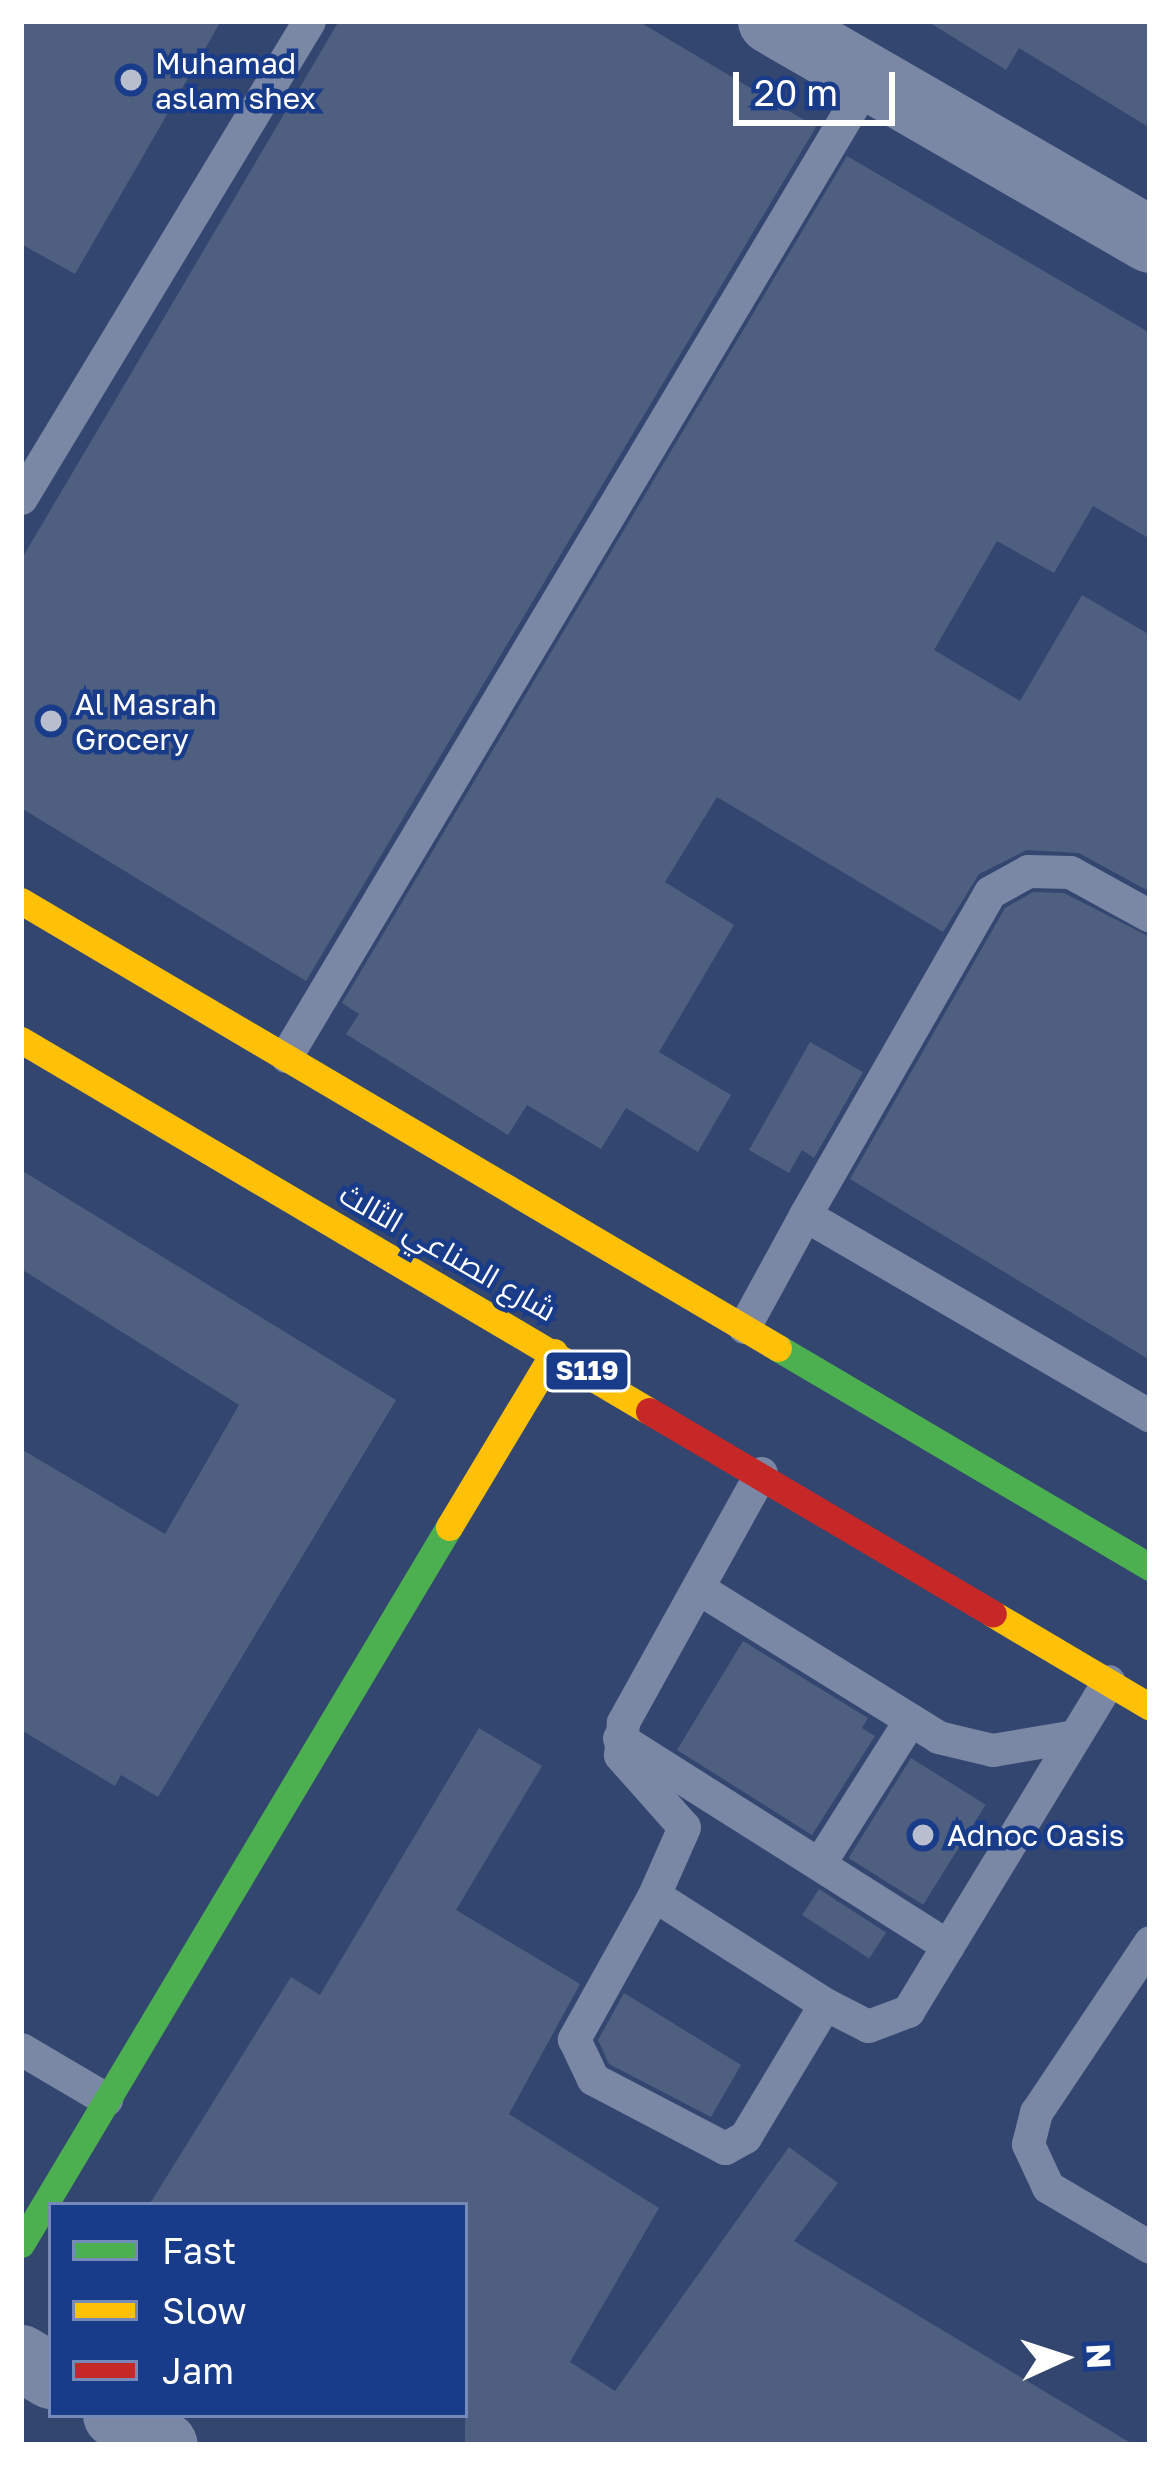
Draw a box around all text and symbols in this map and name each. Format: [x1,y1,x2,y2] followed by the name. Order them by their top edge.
[155,45,316,116] place label: Muhamad aslam shex
[739,48,901,122] scale bar
[118,67,144,93] marker: Muhamad aslam shex
[754,71,838,114] text: 20 m
[75,686,217,756] place label: Al Masrah Grocery
[38,708,64,734] marker: Al Masrah Grocery
[333,1175,563,1329] street label: شارع الصناعي الثالث
[542,1350,632,1392] road number: S119
[947,1817,1125,1853] place label: Adnoc Oasis
[910,1822,936,1848] marker: Adnoc Oasis
[48,2202,468,2418] legend
[162,2229,237,2272] text: Fast
[162,2289,247,2332] text: Slow
[1003,2298,1123,2418] north arrow
[1079,2343,1120,2370] text: N
[162,2349,234,2392] text: Jam

